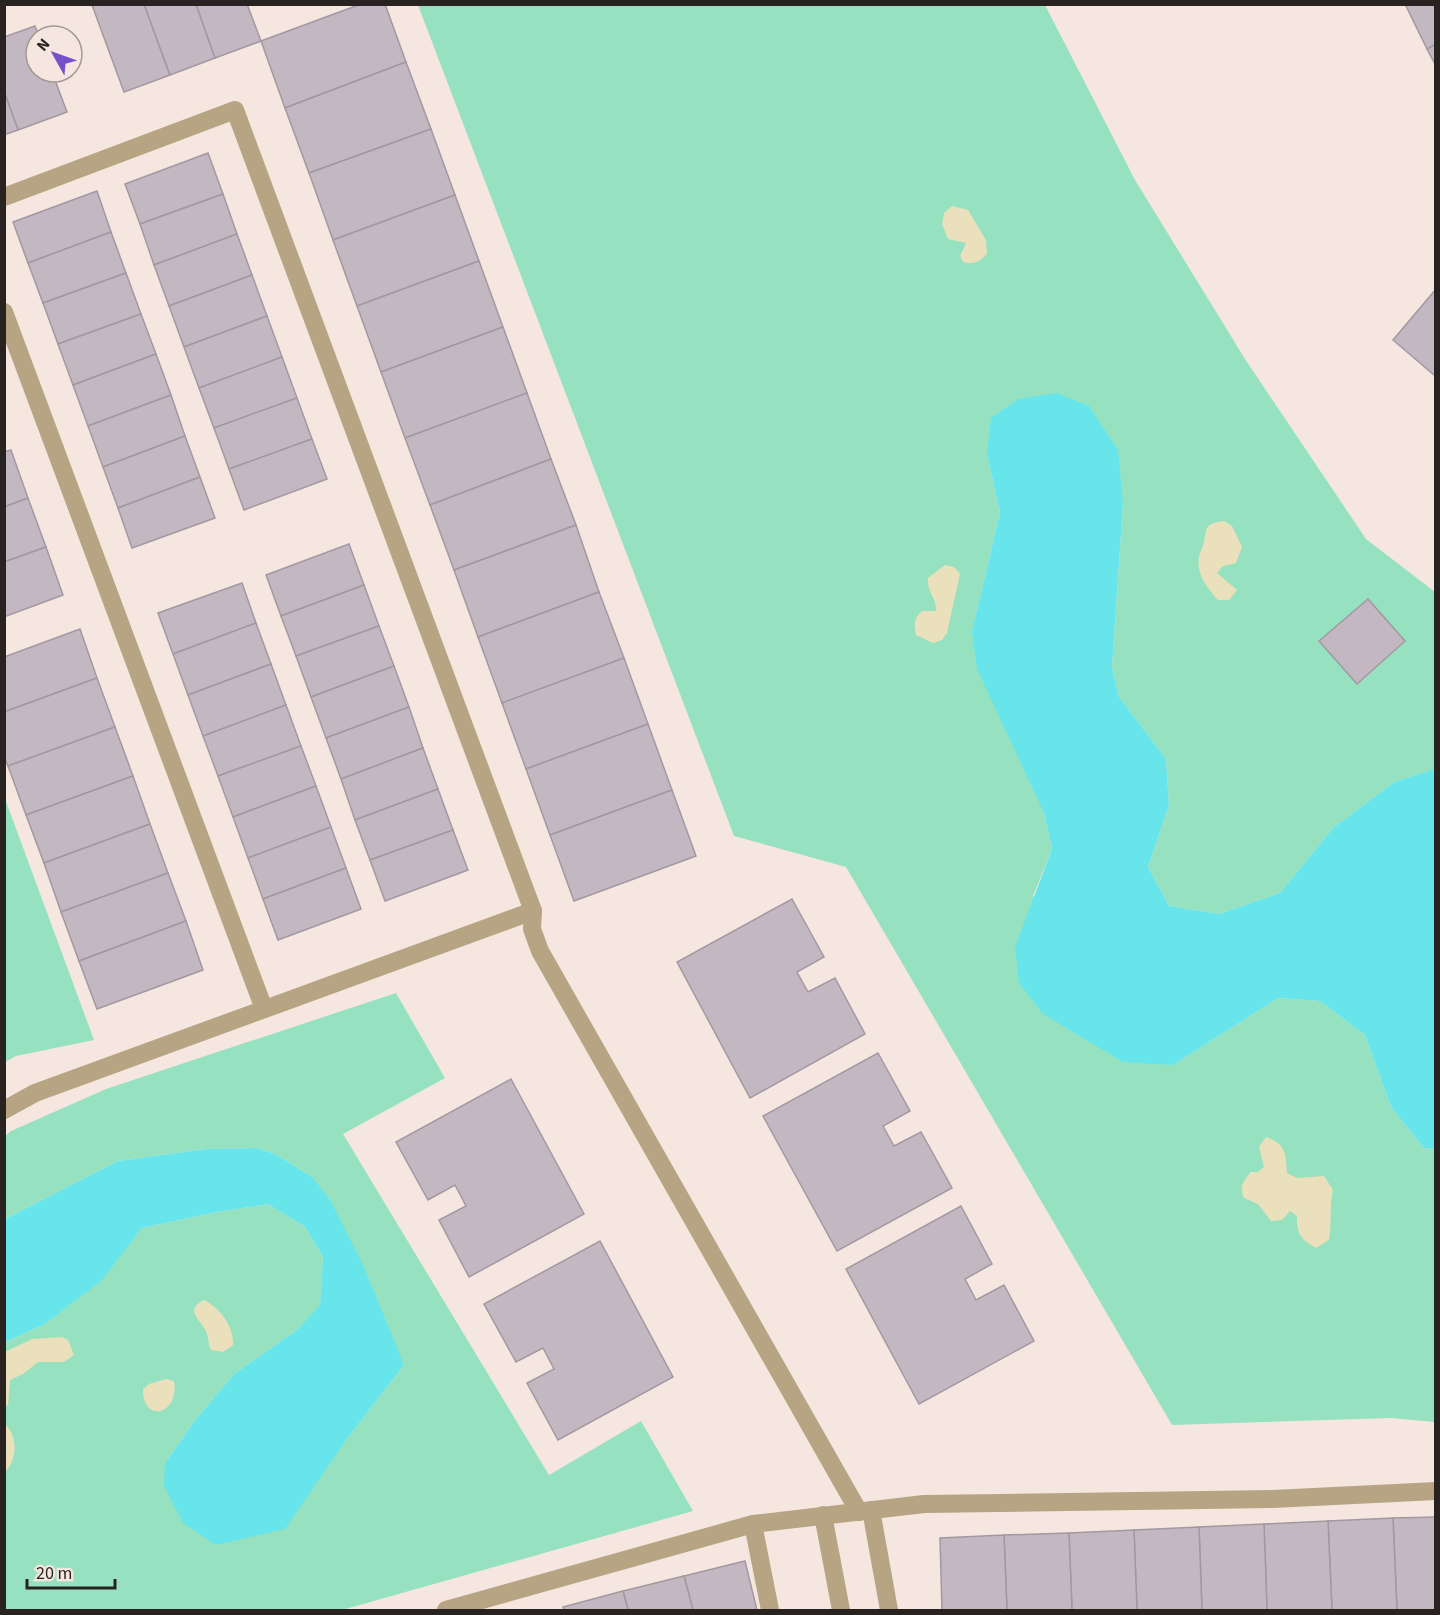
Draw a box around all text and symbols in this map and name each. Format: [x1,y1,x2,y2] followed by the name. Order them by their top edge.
[24,24,84,84] north arrow
[31,34,55,56] text: N
[27,1552,116,1590] scale bar
[36,1561,72,1586] text: 20 m

